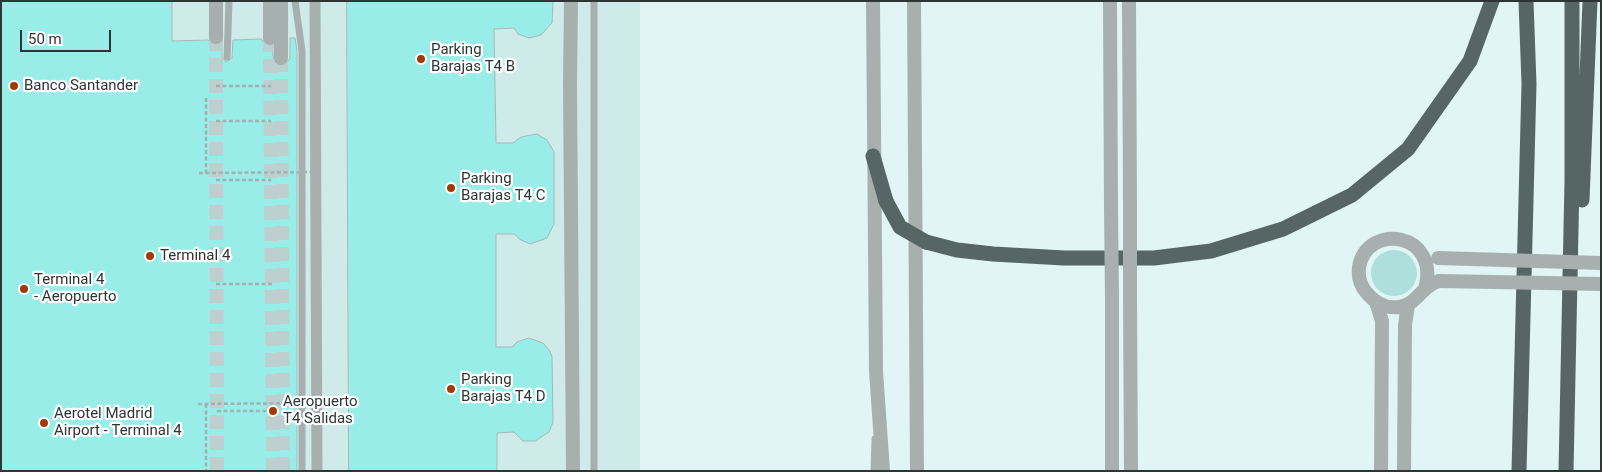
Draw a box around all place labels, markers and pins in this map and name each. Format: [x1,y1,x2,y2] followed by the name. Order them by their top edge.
[431,41,515,76] place label: Parking Barajas T4 B
[415,53,427,65] marker: Parking Barajas T4 B
[24,77,138,95] place label: Banco Santander
[8,80,20,92] marker: Banco Santander
[461,170,546,205] place label: Parking Barajas T4 C
[445,182,457,194] marker: Parking Barajas T4 C
[160,247,230,265] place label: Terminal 4
[144,250,156,262] marker: Terminal 4
[34,271,117,306] place label: Terminal 4 - Aeropuerto
[18,283,30,295] marker: Terminal 4 - Aeropuerto
[461,371,546,406] place label: Parking Barajas T4 D
[445,383,457,395] marker: Parking Barajas T4 D
[283,393,358,428] place label: Aeropuerto T4 Salidas
[54,405,182,440] place label: Aerotel Madrid Airport - Terminal 4
[267,405,279,417] marker: Aeropuerto T4 Salidas
[38,417,50,429] marker: Aerotel Madrid Airport - Terminal 4

